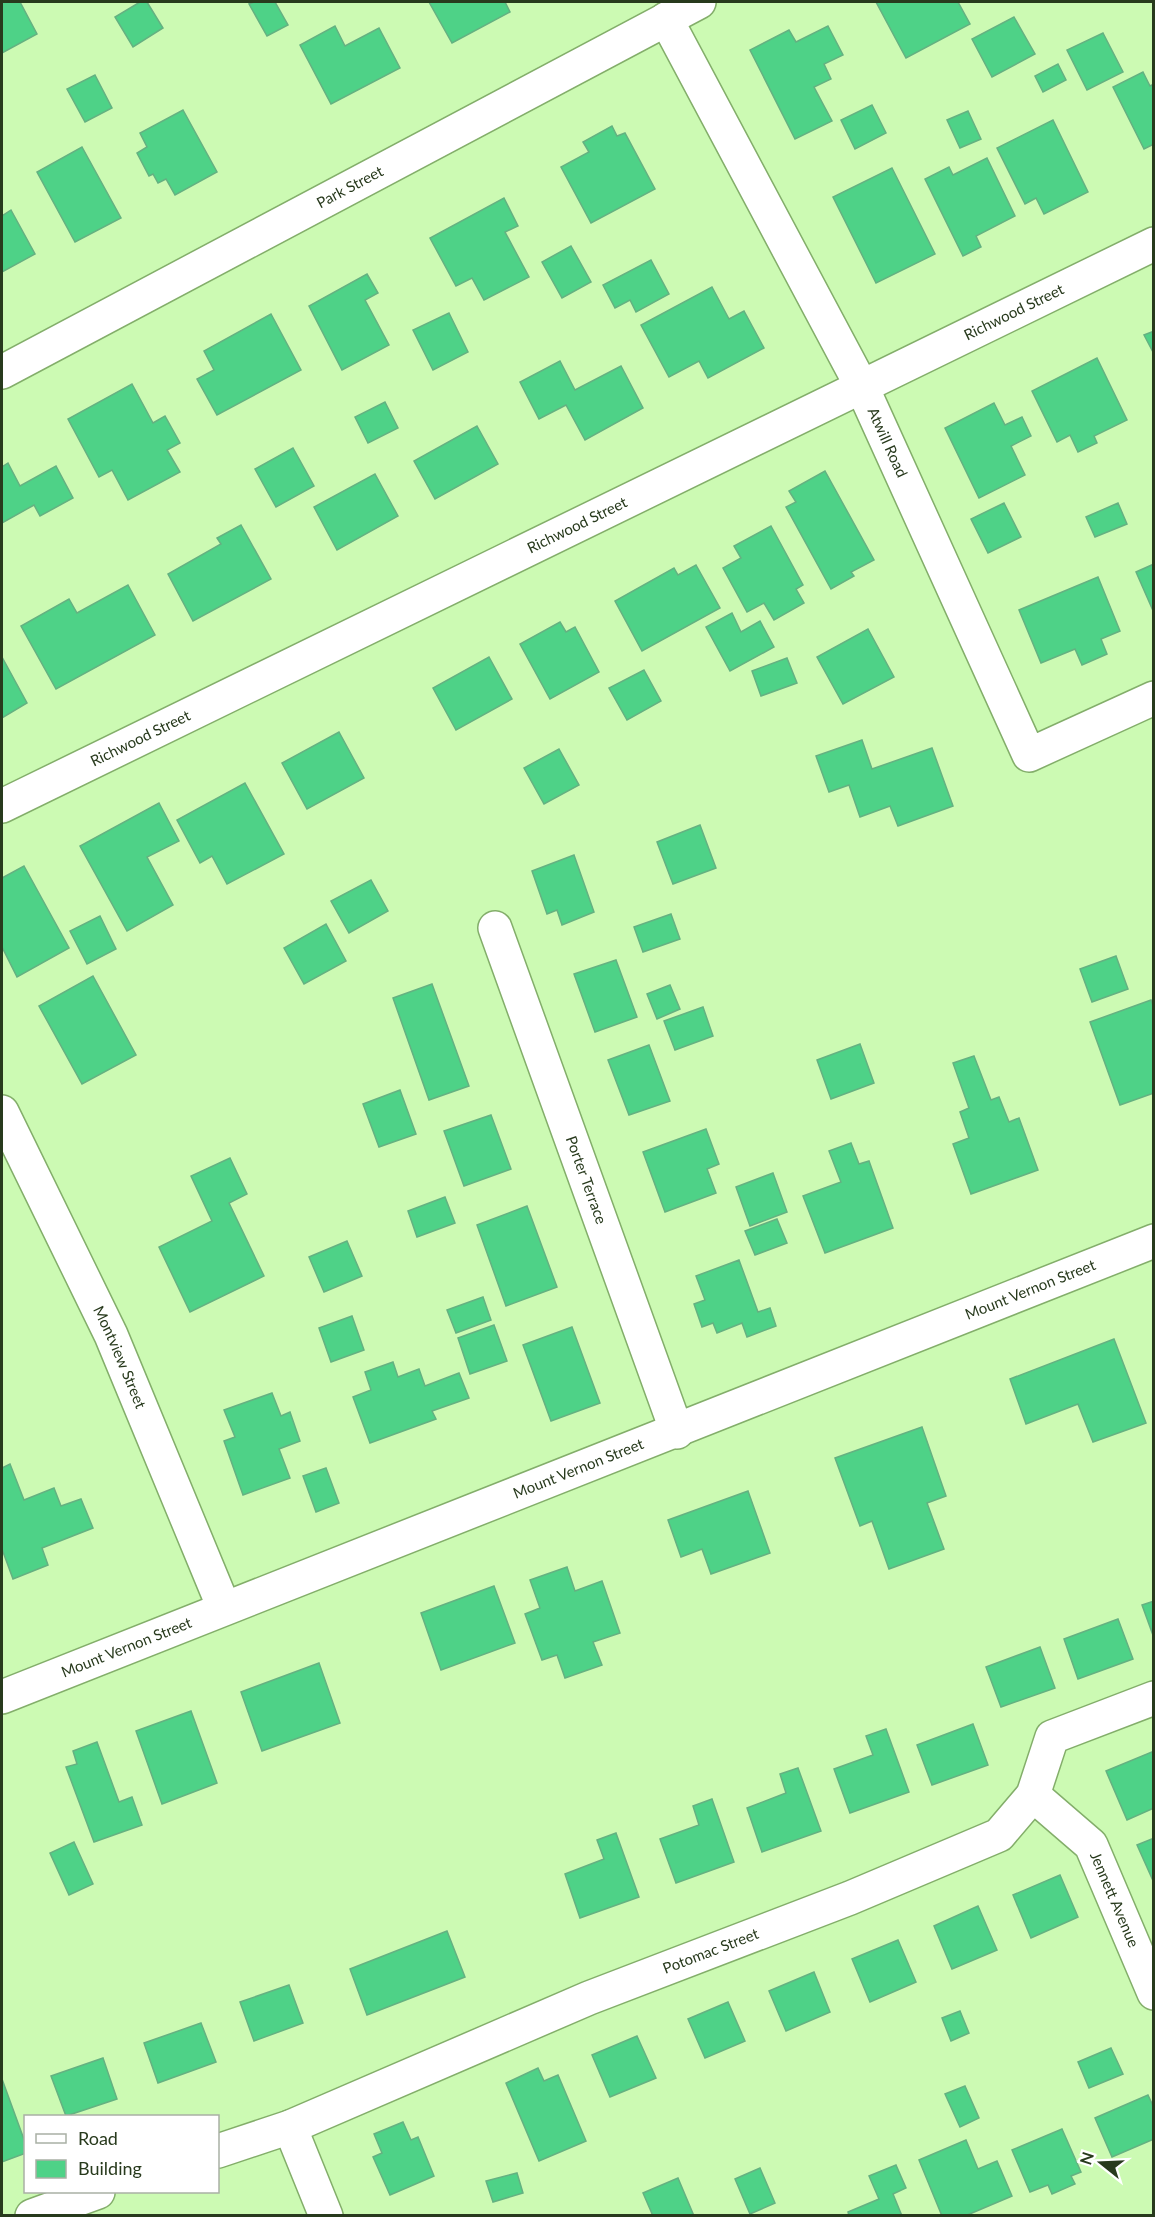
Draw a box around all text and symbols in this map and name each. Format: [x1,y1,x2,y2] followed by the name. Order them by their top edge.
[313,161,386,211] street label: Park Street
[961,279,1067,343] street label: Richwood Street
[864,404,912,480] street label: Atwill Road
[524,492,630,556] street label: Richwood Street
[87,705,193,770] street label: Richwood Street
[563,1133,611,1226] street label: Porter Terrace
[962,1255,1098,1323] street label: Mount Vernon Street
[90,1303,151,1411] street label: Montview Street
[510,1434,646,1502] street label: Mount Vernon Street
[58,1613,195,1681] street label: Mount Vernon Street
[1087,1849,1143,1950] street label: Jennett Avenue
[660,1924,762,1977] street label: Potomac Street
[24,2115,219,2193] legend
[78,2127,118,2149] text: Road
[1071,2133,1131,2193] north arrow
[1075,2149,1097,2167] text: N
[78,2157,142,2179] text: Building

